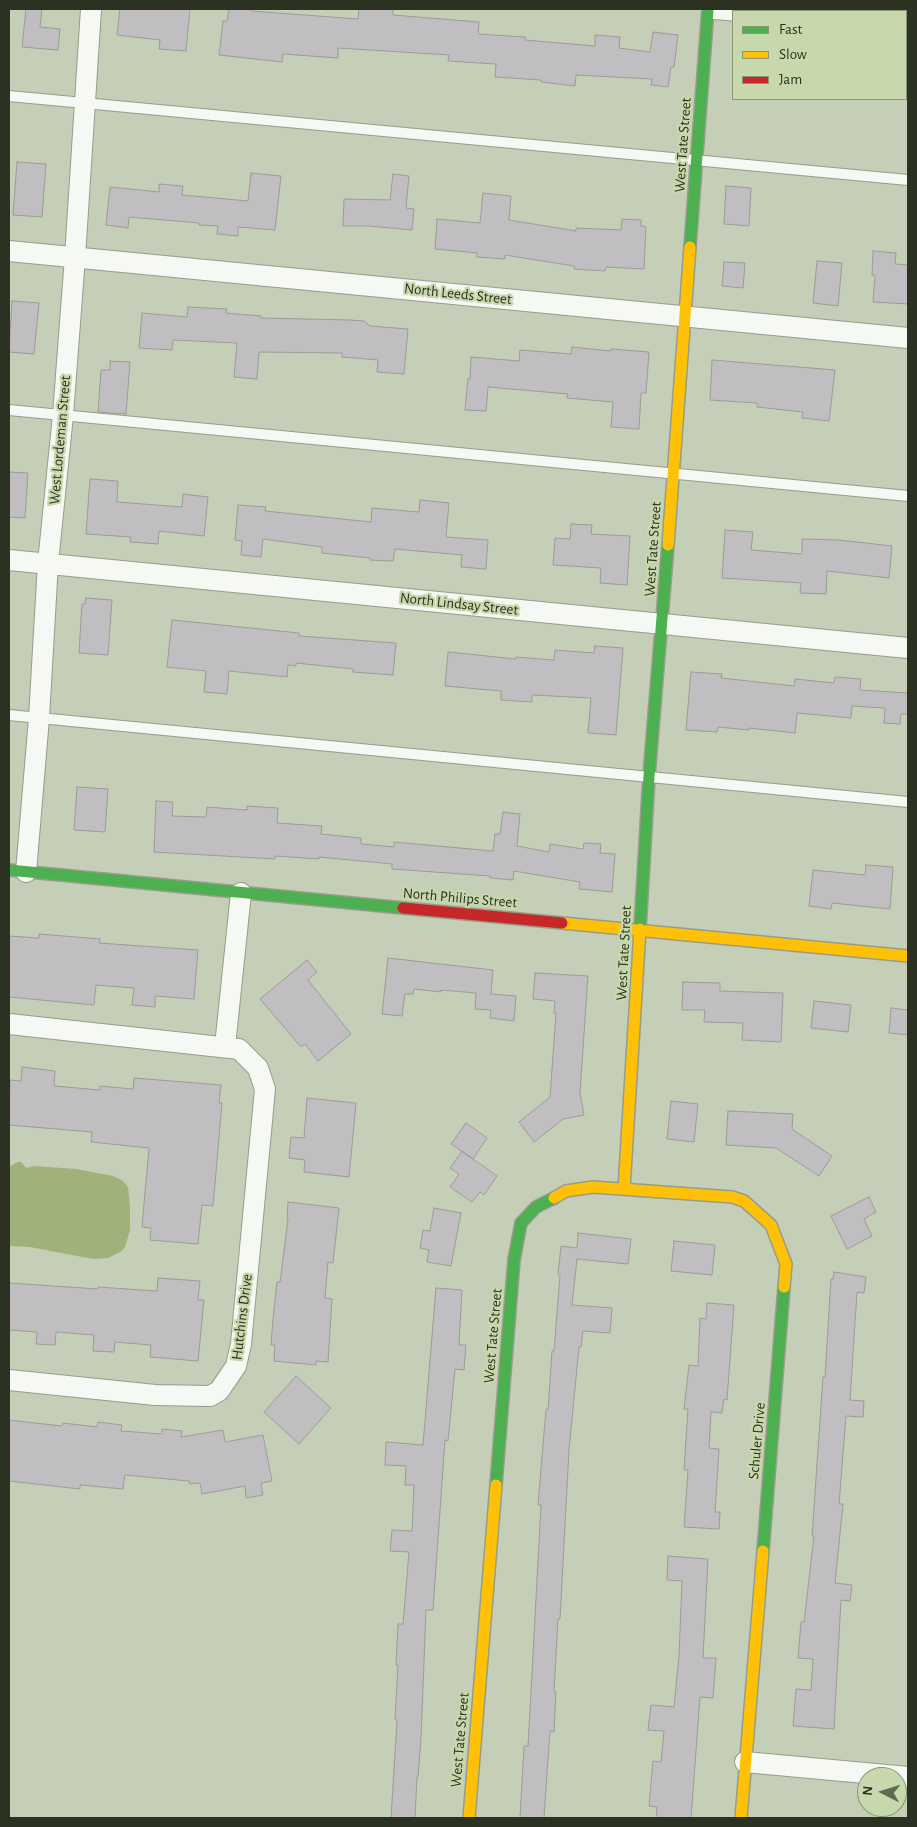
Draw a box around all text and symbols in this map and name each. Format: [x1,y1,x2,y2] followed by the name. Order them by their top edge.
[732,10,907,100] legend
[779,22,802,37] text: Fast
[779,47,807,62] text: Slow
[779,72,802,87] text: Jam
[671,97,695,193] street label: West Tate Street
[403,279,513,309] street label: North Leeds Street
[45,375,75,505] street label: West Lordeman Street
[641,501,665,597] street label: West Tate Street
[399,589,519,619] street label: North Lindsay Street
[402,884,518,912] street label: North Philips Street
[613,905,635,1001] street label: West Tate Street
[228,1273,256,1361] street label: Hutchins Drive
[480,1288,506,1384] street label: West Tate Street
[745,1402,769,1480] street label: Schuler Drive
[447,1692,473,1788] street label: West Tate Street
[857,1767,907,1817] north arrow
[861,1785,875,1796] text: N

